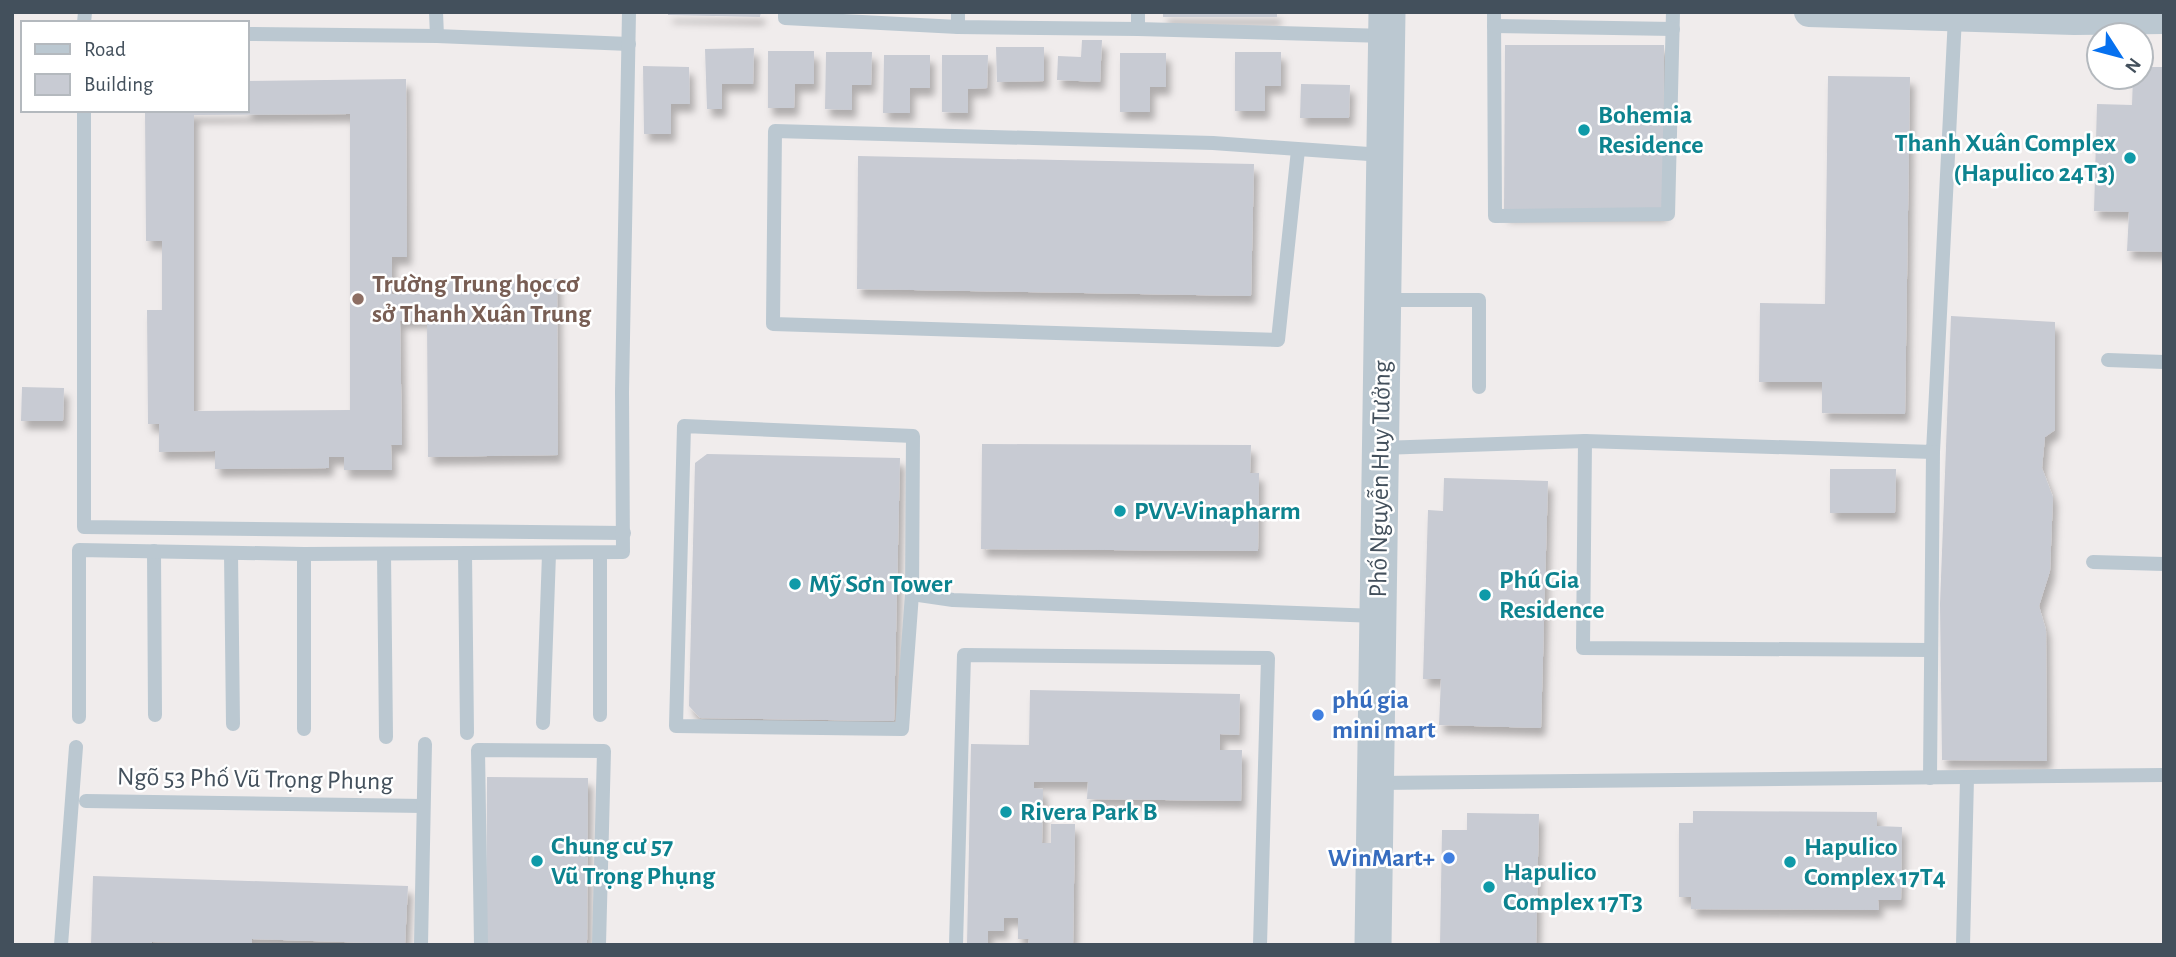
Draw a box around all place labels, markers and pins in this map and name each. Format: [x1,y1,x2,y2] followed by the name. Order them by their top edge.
[1598,102,1704,158] place label: Bohemia Residence
[1576,122,1592,138] marker: Bohemia Residence
[1894,130,2116,186] place label: Thanh Xuân Complex (Hapulico 24T3)
[2122,150,2138,166] marker: Thanh Xuân Complex (Hapulico 24T3)
[372,271,592,327] place label: Trường Trung học cơ sở Thanh Xuân Trung
[350,291,366,307] marker: Trường Trung học cơ sở Thanh Xuân Trung
[1134,498,1301,524] place label: PVV-Vinapharm
[1112,503,1128,519] marker: PVV-Vinapharm
[1499,567,1605,623] place label: Phú Gia Residence
[809,571,952,597] place label: Mỹ Sơn Tower
[787,576,803,592] marker: Mỹ Sơn Tower
[1477,587,1493,603] marker: Phú Gia Residence
[1332,687,1436,743] place label: phú gia mini mart
[1310,707,1326,723] marker: phú gia mini mart
[1020,799,1158,825] place label: Rivera Park B
[998,804,1014,820] marker: Rivera Park B
[551,833,716,889] place label: Chung cư 57 Vũ Trọng Phụng
[1804,834,1946,890] place label: Hapulico Complex 17T4
[1328,845,1435,871] place label: WinMart+
[1441,850,1457,866] marker: WinMart+
[529,853,545,869] marker: Chung cư 57 Vũ Trọng Phụng
[1782,854,1798,870] marker: Hapulico Complex 17T4
[1503,859,1643,915] place label: Hapulico Complex 17T3
[1481,879,1497,895] marker: Hapulico Complex 17T3

